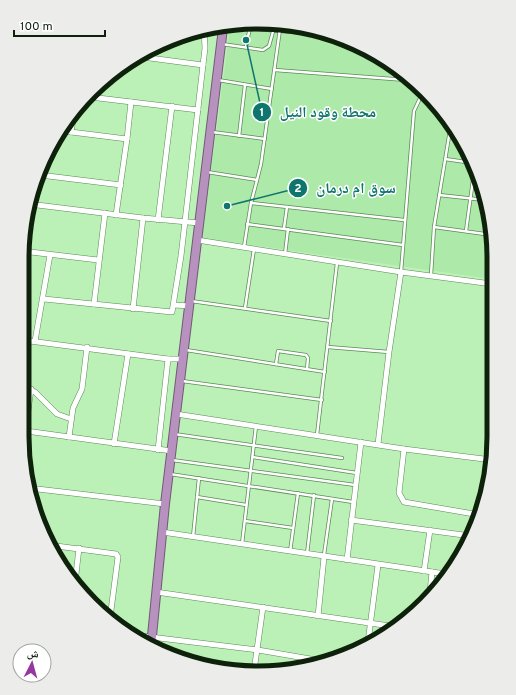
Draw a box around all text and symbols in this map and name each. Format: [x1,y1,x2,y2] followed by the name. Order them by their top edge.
[14,12,105,38] scale bar
[20,19,53,35] text: 100 m
[252,98,384,125] callout: محطة وقود النيل
[280,104,376,123] text: محطة وقود النيل
[260,105,264,121] text: 1
[288,175,404,202] callout: سوق ام درمان
[316,180,396,199] text: سوق ام درمان
[294,181,302,197] text: 2
[12,643,52,683] north arrow
[26,646,40,662] text: ش

